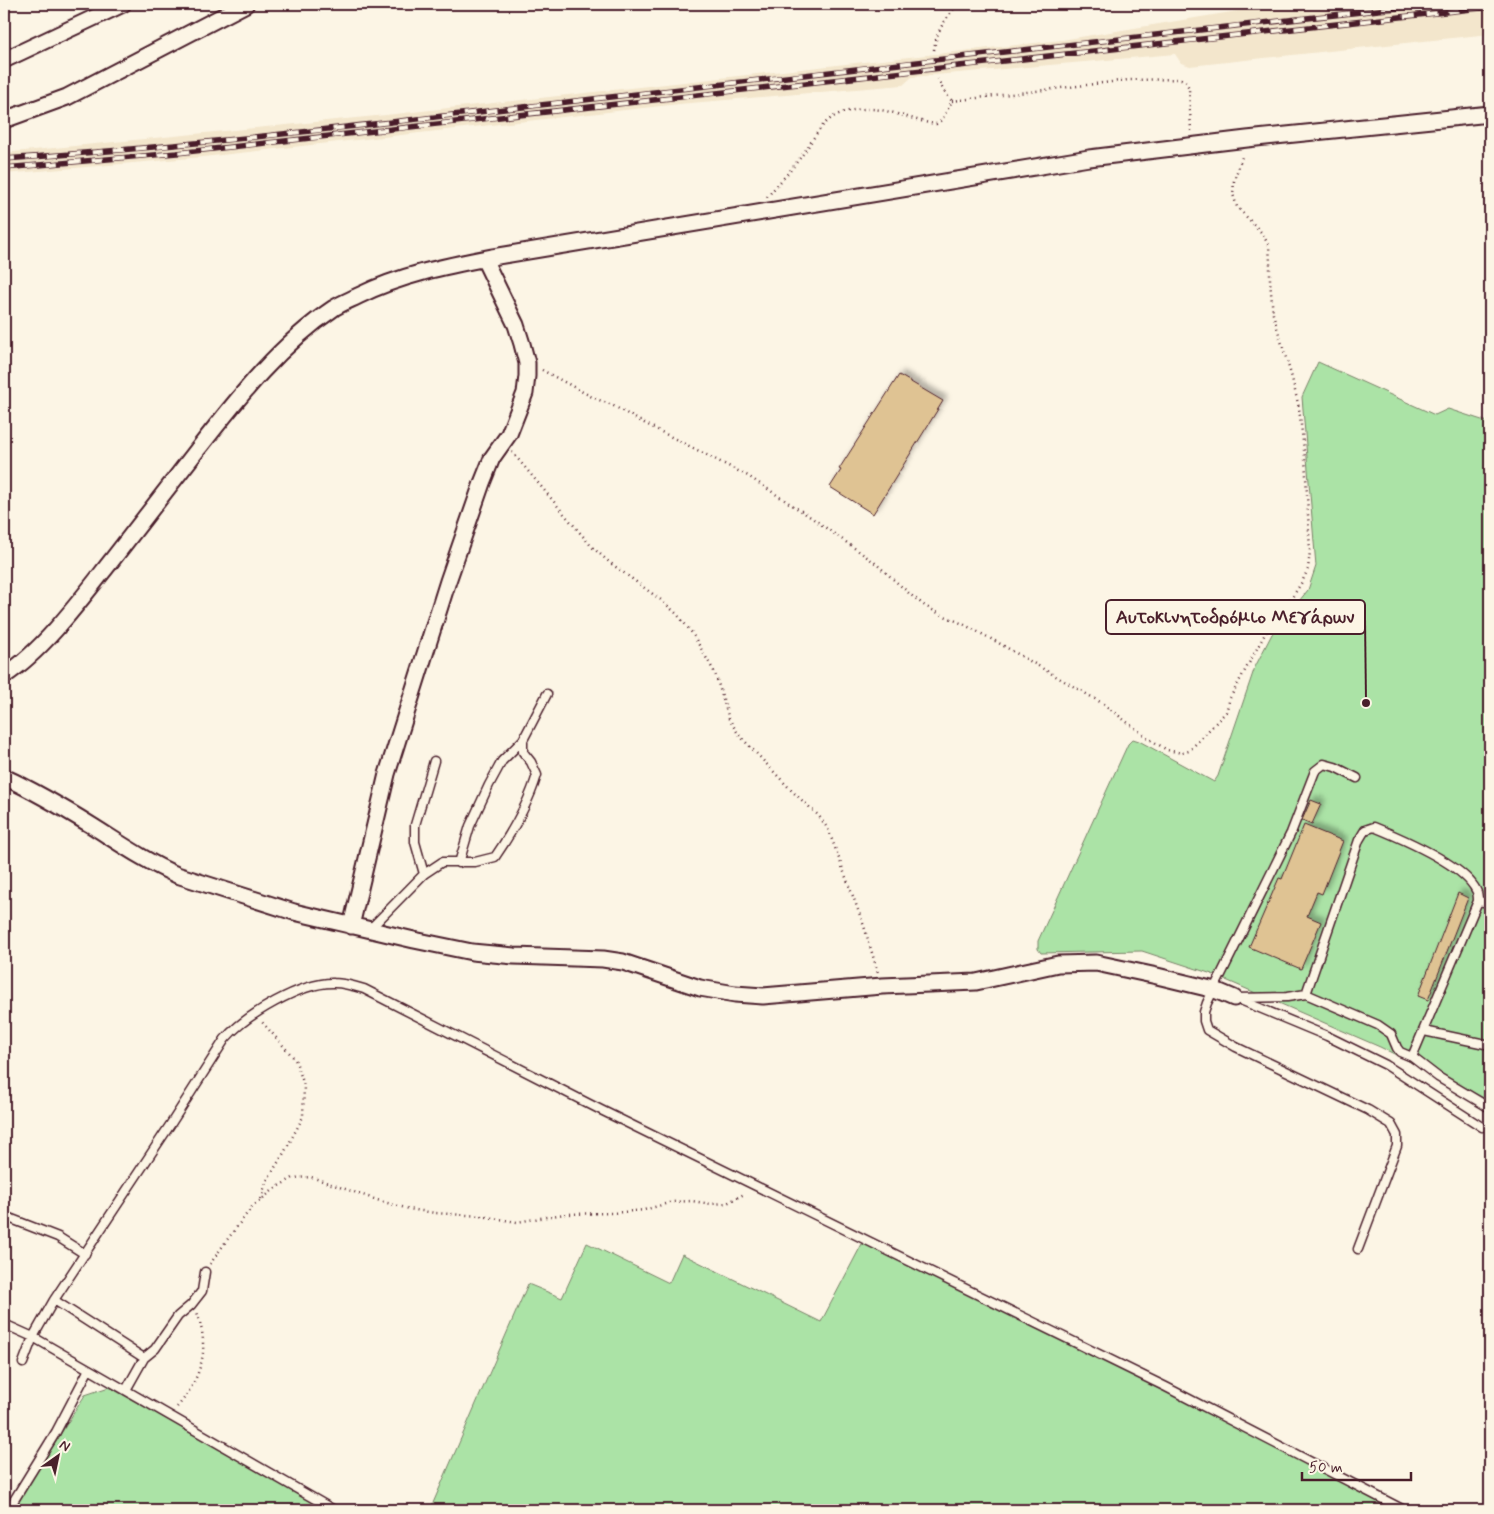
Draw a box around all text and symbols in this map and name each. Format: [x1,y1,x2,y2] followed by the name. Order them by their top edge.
[1106,600,1365,634] callout: Αυτοκινητοδρόμιο Μεγάρων
[1116,605,1355,630] text: Αυτοκινητοδρόμιο Μεγάρων
[32,1432,82,1482] north arrow
[56,1436,73,1456] text: N
[1302,1449,1410,1481] scale bar
[1309,1458,1343,1478] text: 50 m

